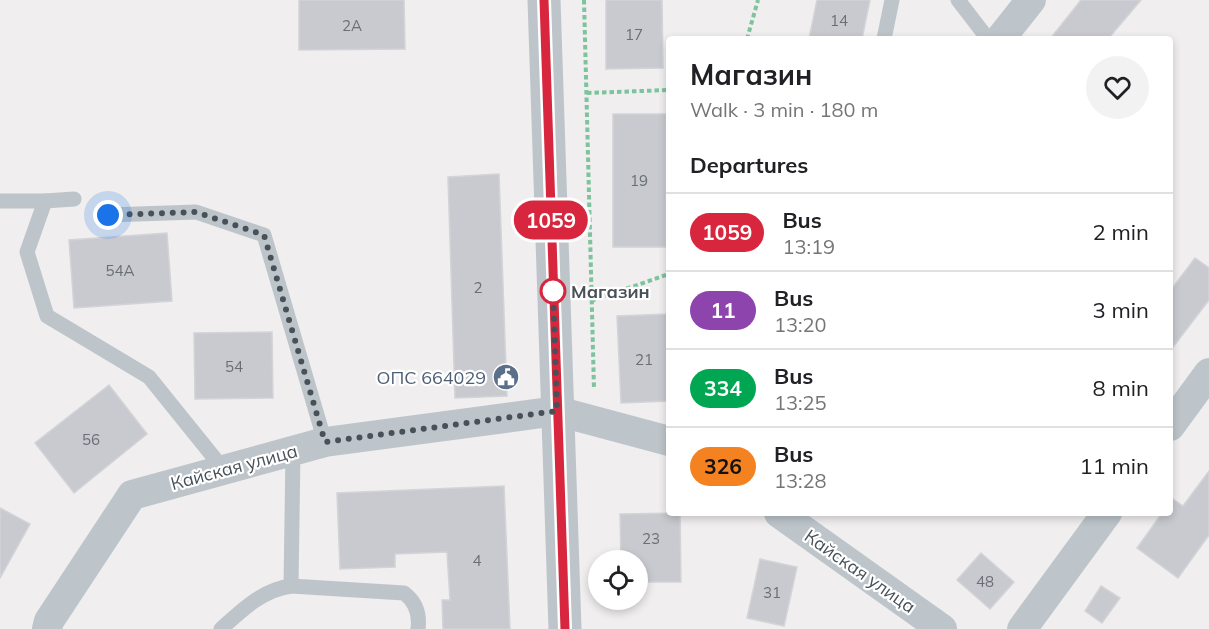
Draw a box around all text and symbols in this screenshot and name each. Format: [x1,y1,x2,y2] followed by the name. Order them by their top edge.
[830,11,848,30] house number: 14
[342,16,362,35] house number: 2А
[625,25,643,44] house number: 17
[1086,56,1149,119] button: heart
[690,57,812,92] text: Магазин
[690,97,878,122] text: Walk · 3 min · 180 m
[690,151,808,179] text: Departures
[630,171,648,190] house number: 19
[93,200,123,230] your location
[509,200,593,240] line badge: 1059
[782,206,822,234] text: Bus
[526,207,576,233] text: 1059
[1093,218,1149,246] text: 2 min
[702,219,752,245] text: 1059
[782,234,835,259] text: 13:19
[105,261,135,280] house number: 54А
[473,278,483,297] house number: 2
[540,278,566,304] marker: Магазин
[571,280,650,303] place label: Магазин
[774,284,813,312] text: Bus
[1093,296,1149,324] text: 3 min
[710,297,736,323] text: 11
[774,312,827,337] text: 13:20
[635,350,653,369] house number: 21
[225,357,243,376] house number: 54
[491,362,521,392] public building icon: ОПС 664029
[774,362,813,390] text: Bus
[377,366,486,389] place label: ОПС 664029
[1093,374,1149,402] text: 8 min
[704,375,742,401] text: 334
[774,390,827,415] text: 13:25
[82,430,100,449] house number: 56
[168,439,300,495] street label: Кайская улица
[774,440,813,468] text: Bus
[1079,452,1149,480] text: 11 min
[704,453,742,479] text: 326
[774,468,827,493] text: 13:28
[800,524,920,618] street label: Кайская улица
[642,529,660,548] house number: 23
[588,550,648,610] map controls
[588,550,648,610] button: locate
[472,551,482,570] house number: 4
[976,572,994,591] house number: 48
[763,583,781,602] house number: 31

